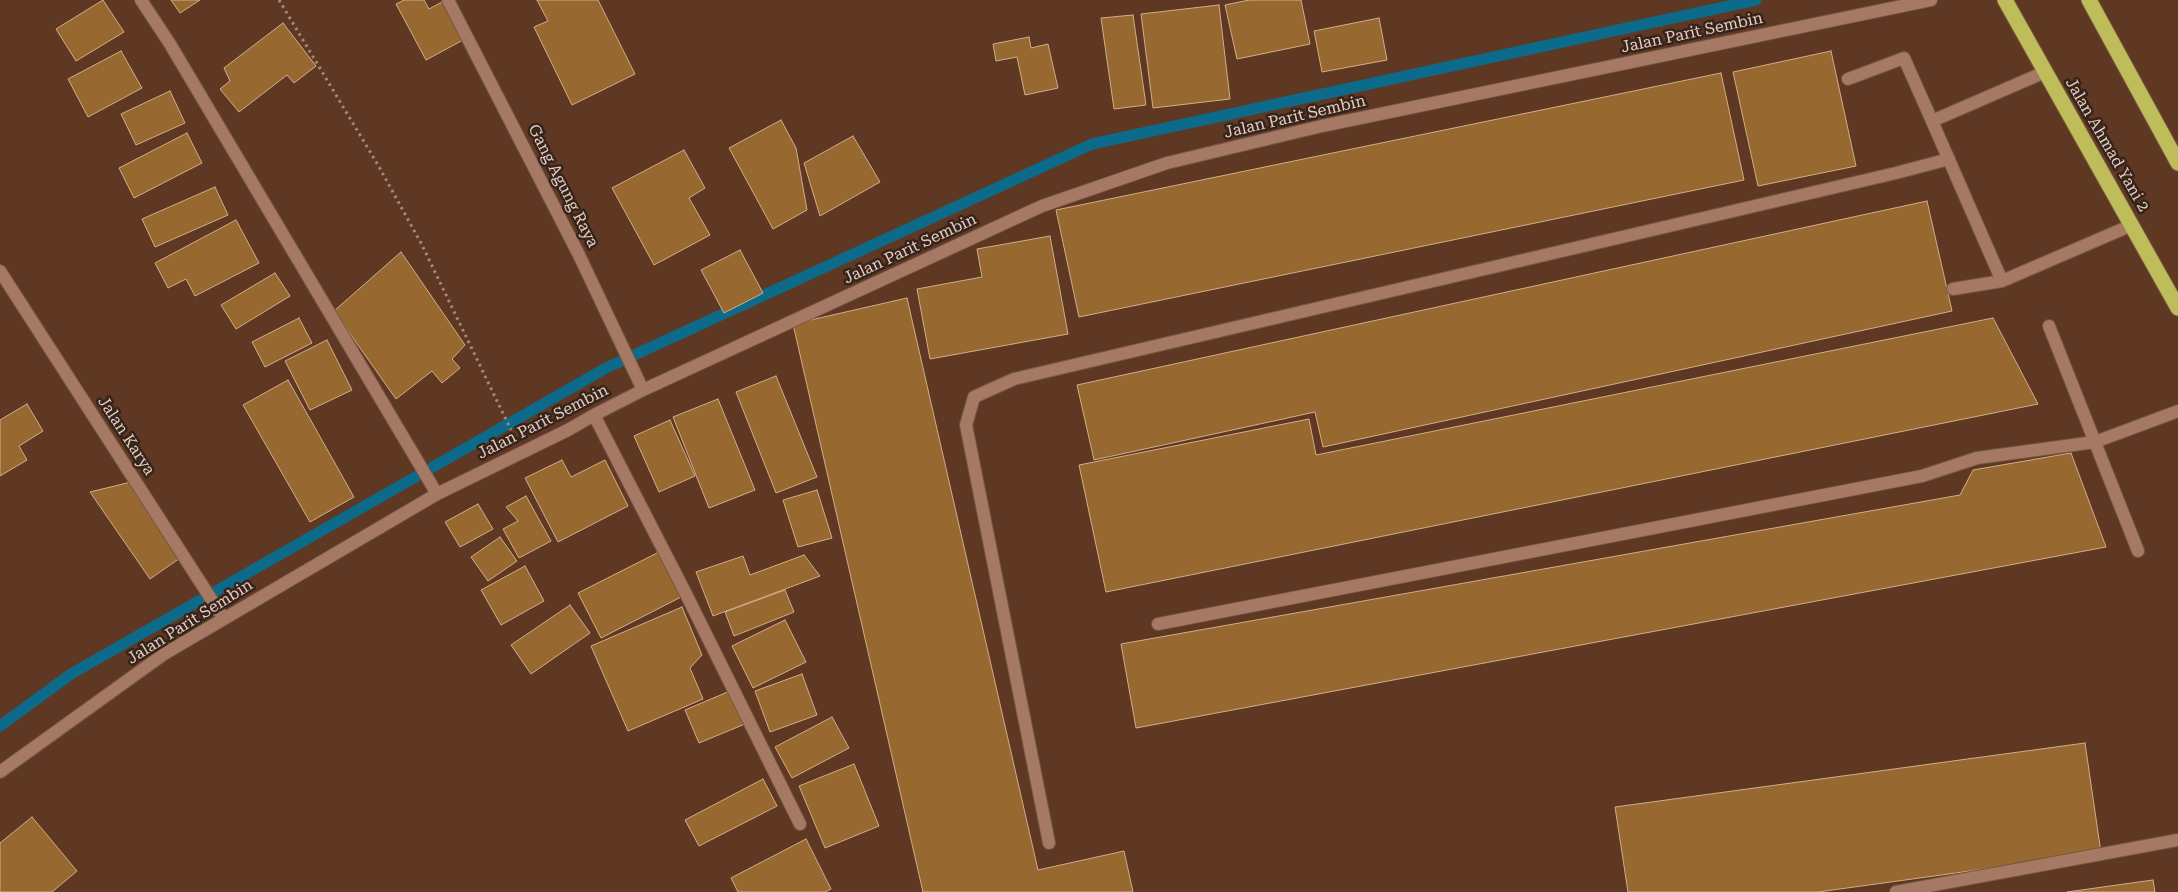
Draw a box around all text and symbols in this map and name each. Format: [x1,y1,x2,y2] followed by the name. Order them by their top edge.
[1619,9,1765,57] street label: Jalan Parit Sembin
[2061,75,2153,215] street label: Jalan Ahmad Yani 2
[1222,91,1368,143] street label: Jalan Parit Sembin
[524,121,602,251] street label: Gang Agung Raya
[840,210,980,288] street label: Jalan Parit Sembin
[474,381,612,463] street label: Jalan Parit Sembin
[93,393,159,479] street label: Jalan Karya
[124,576,256,668] street label: Jalan Parit Sembin

